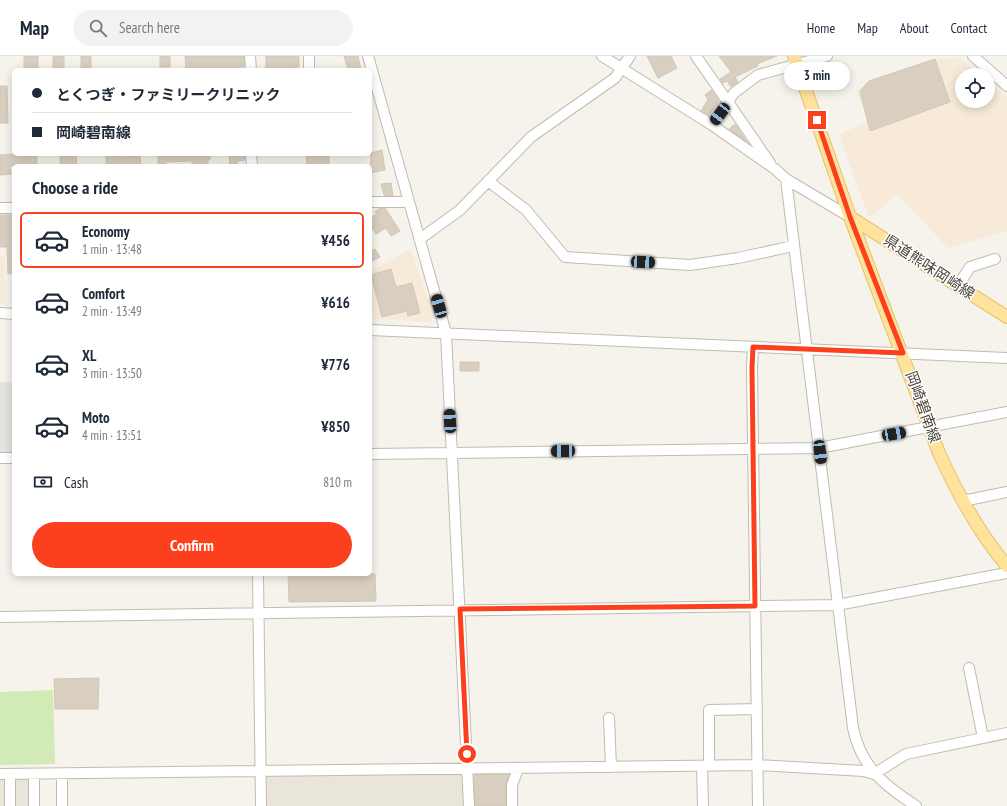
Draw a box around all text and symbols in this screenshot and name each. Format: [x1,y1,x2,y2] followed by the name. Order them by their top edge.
[73,10,353,46] search box
[20,16,49,40] text: Map
[87,17,109,39] icon: search
[119,18,180,37] text: Search here
[807,19,835,37] text: Home
[857,19,878,37] text: Map
[900,19,929,37] text: About
[951,19,987,37] text: Contact
[784,62,850,90] callout: 3 min
[804,67,830,84] text: 3 min
[955,68,995,108] map controls
[955,68,995,108] button: locate
[56,85,281,104] text: とくつぎ・ファミリークリニック
[708,101,732,127] car
[808,111,826,129] route end
[56,123,131,142] text: 岡崎碧南線
[32,176,118,199] text: Choose a ride
[34,222,70,258] icon: car
[82,222,130,241] text: Economy
[880,230,978,303] street label: 県道熊味岡崎線
[321,231,350,250] text: ¥456
[82,241,142,258] text: 1 min · 13:48
[631,255,655,269] car
[34,284,70,320] icon: car
[82,284,125,303] text: Comfort
[321,293,350,312] text: ¥616
[430,293,448,319] car
[82,303,142,320] text: 2 min · 13:49
[34,346,70,382] icon: car
[82,346,96,365] text: XL
[321,355,350,374] text: ¥776
[82,365,142,382] text: 3 min · 13:50
[902,368,945,445] street label: 岡崎碧南線
[34,408,70,444] icon: car
[82,408,110,427] text: Moto
[443,409,457,433] car
[321,417,350,436] text: ¥850
[881,426,907,442] car
[82,427,142,444] text: 4 min · 13:51
[813,439,827,465] car
[551,445,575,457] car
[32,471,54,493] icon: cash
[64,473,88,492] text: Cash
[323,474,352,491] text: 810 m
[32,522,352,568] button: Confirm
[458,745,476,763] route start

